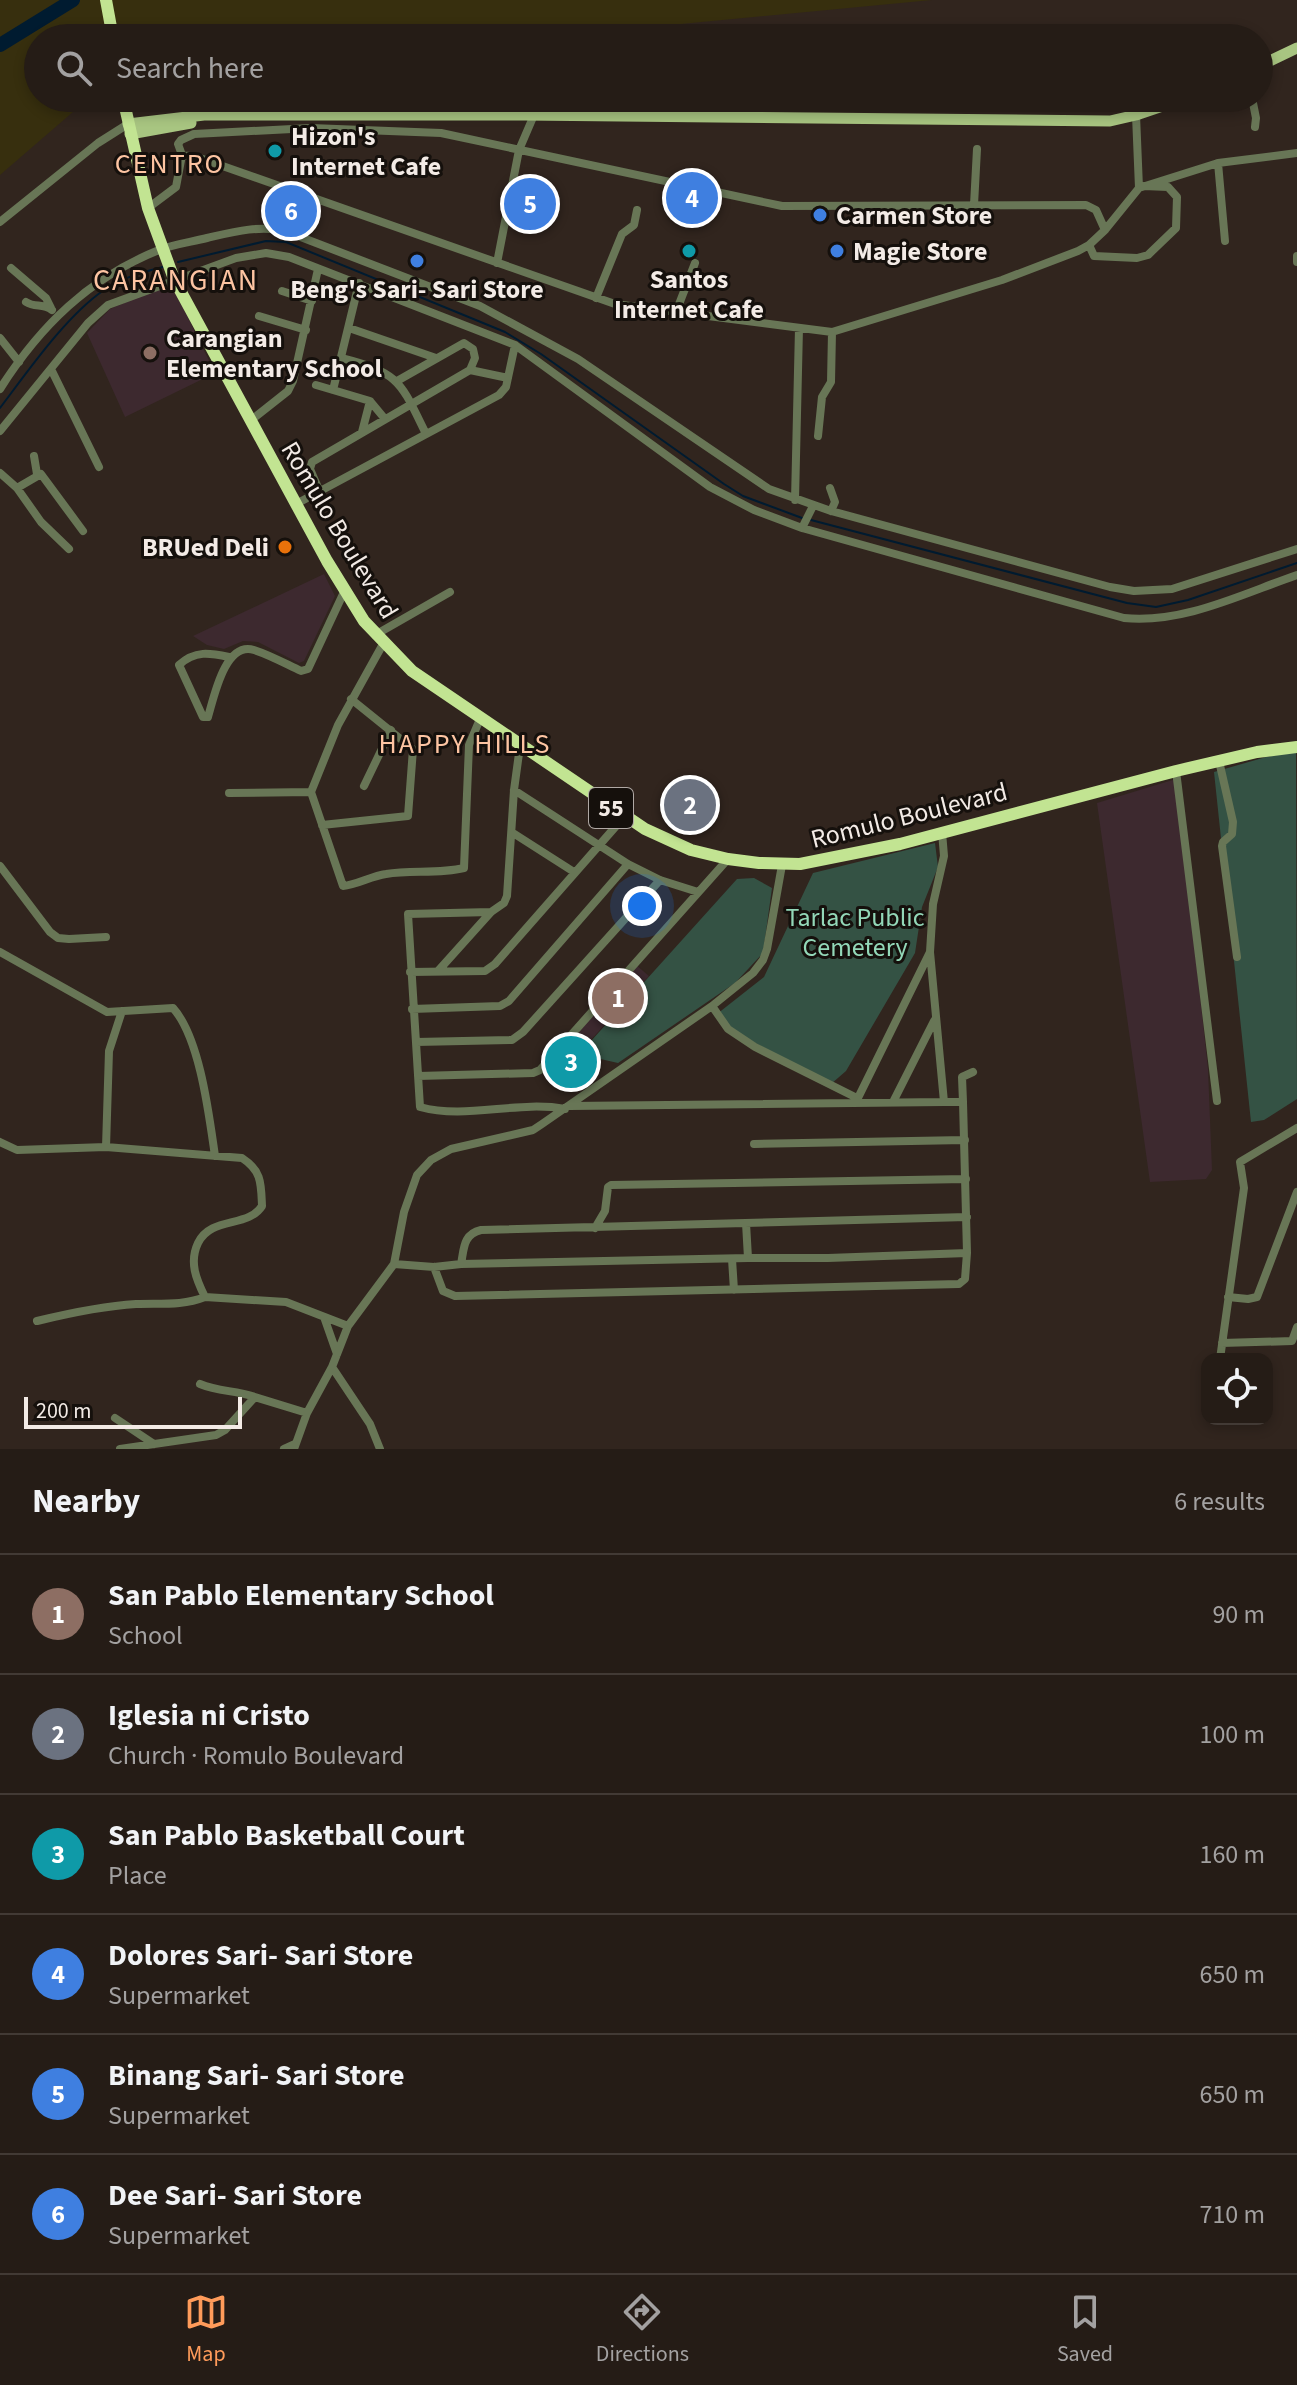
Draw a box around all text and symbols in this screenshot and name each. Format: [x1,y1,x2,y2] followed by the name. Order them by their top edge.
[24,24,1273,112] search box
[52,46,96,90] icon: search
[116,47,264,90] text: Search here
[291,118,441,185] place label: Hizon's Internet Cafe
[266,142,284,160] marker: Hizon's Internet Cafe
[115,144,225,184] district label: CENTRO
[666,168,718,228] pin: 4
[504,174,556,234] pin: 5
[265,181,317,241] pin: 6
[836,197,992,234] place label: Carmen Store
[811,206,829,224] marker: Carmen Store
[853,233,987,270] place label: Magie Store
[680,242,698,260] marker: Santos Internet Cafe
[828,242,846,260] marker: Magie Store
[408,252,426,270] marker: Beng's Sari- Sari Store
[93,259,259,302] district label: CARANGIAN
[614,261,764,328] place label: Santos Internet Cafe
[290,271,544,308] place label: Beng's Sari- Sari Store
[166,320,383,387] place label: Carangian Elementary School
[141,344,159,362] marker: Carangian Elementary School
[272,434,407,626] street label: Romulo Boulevard
[142,529,269,566] place label: BRUed Deli
[276,538,294,556] marker: BRUed Deli
[379,724,551,764] district label: HAPPY HILLS
[807,773,1011,858] street label: Romulo Boulevard
[664,775,716,835] pin: 2
[589,788,633,828] road number: 55
[622,886,662,926] your location
[785,899,925,966] park label: Tarlac Public Cemetery
[592,968,644,1028] pin: 1
[545,1032,597,1092] pin: 3
[1201,1353,1273,1425] map controls
[1201,1353,1273,1425] button: locate
[24,1393,242,1429] scale bar
[36,1395,91,1427] text: 200 m
[32,1477,140,1526] text: Nearby
[1174,1483,1265,1520] text: 6 results
[108,1574,494,1617] text: San Pablo Elementary School
[51,1596,65,1633] text: 1
[1212,1596,1265,1633] text: 90 m
[108,1617,183,1654] text: School
[108,1694,310,1737] text: Iglesia ni Cristo
[51,1716,65,1753] text: 2
[1199,1716,1265,1753] text: 100 m
[108,1737,404,1774] text: Church · Romulo Boulevard
[108,1814,465,1857] text: San Pablo Basketball Court
[51,1836,65,1873] text: 3
[1199,1836,1265,1873] text: 160 m
[108,1857,167,1894] text: Place
[108,1934,413,1977] text: Dolores Sari- Sari Store
[51,1956,65,1993] text: 4
[1199,1956,1265,1993] text: 650 m
[108,1977,250,2014] text: Supermarket
[108,2054,405,2097] text: Binang Sari- Sari Store
[51,2076,65,2113] text: 5
[1199,2076,1265,2113] text: 650 m
[108,2097,250,2134] text: Supermarket
[108,2174,362,2217] text: Dee Sari- Sari Store
[51,2196,65,2233] text: 6
[1199,2196,1265,2233] text: 710 m
[108,2217,250,2254] text: Supermarket
[184,2290,228,2370] tab: Map
[596,2290,689,2370] tab: Directions
[1057,2290,1113,2370] tab: Saved

